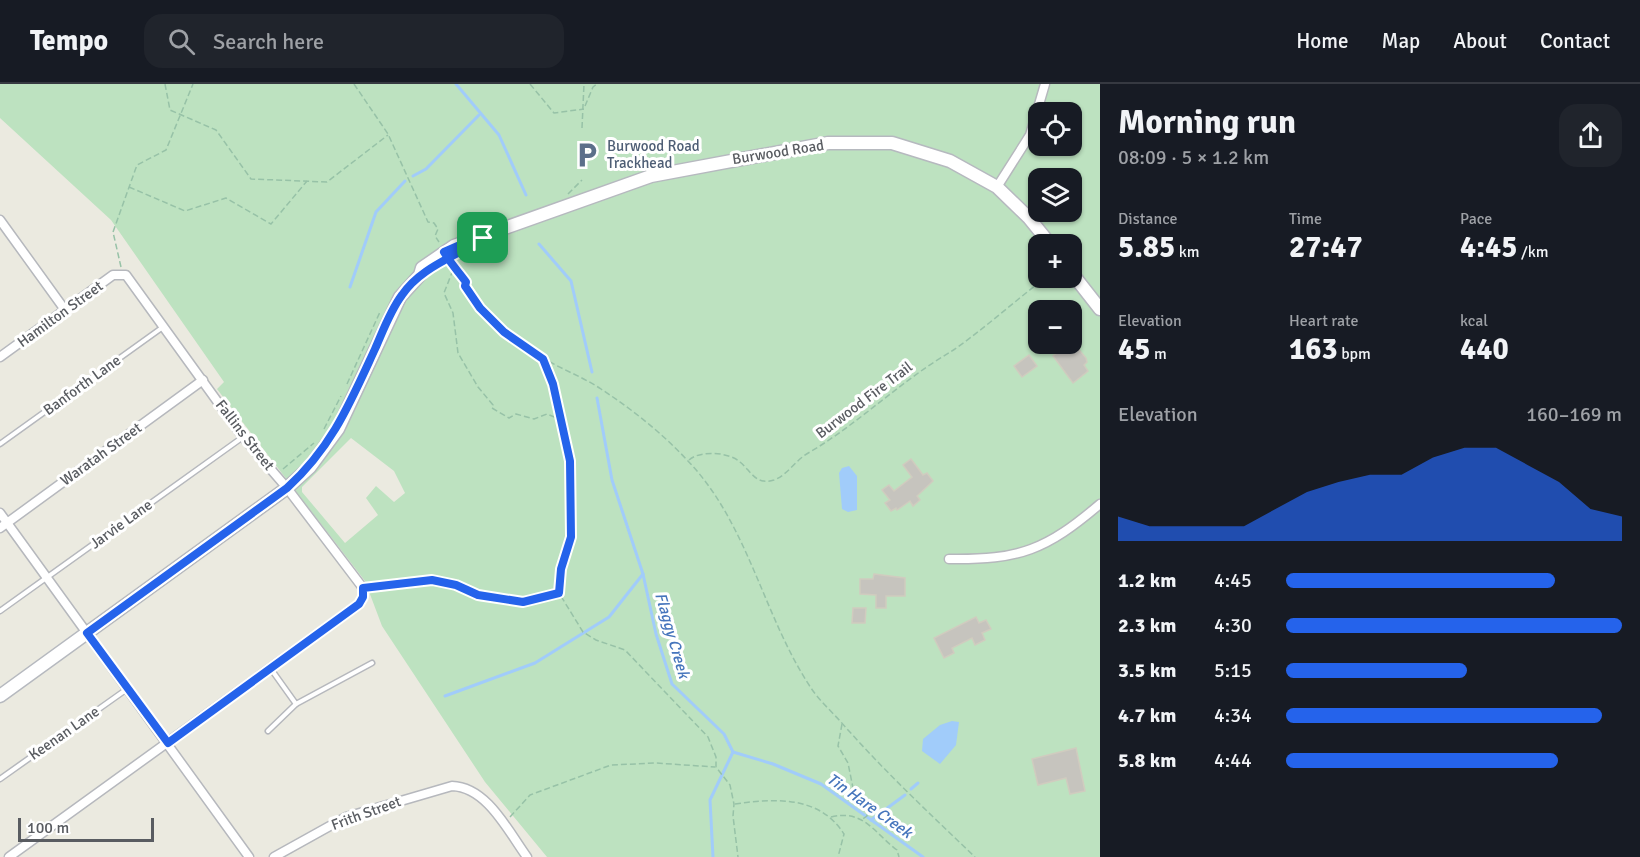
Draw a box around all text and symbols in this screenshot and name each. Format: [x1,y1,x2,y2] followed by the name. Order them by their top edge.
[144,14,564,68] search box
[30,24,108,58] text: Tempo
[165,25,198,58] icon: search
[213,28,324,55] text: Search here
[1296,28,1349,54] text: Home
[1382,28,1420,54] text: Map
[1453,28,1507,54] text: About
[1540,28,1610,54] text: Contact
[1028,102,1082,354] map controls
[1028,102,1082,156] button: locate
[1118,102,1296,143] text: Morning run
[1559,104,1622,167] button: share
[731,136,825,168] street label: Burwood Road
[607,137,700,172] place label: Burwood Road Trackhead
[572,140,602,170] parking icon: Burwood Road Trackhead
[1118,145,1269,170] text: 08:09 · 5 × 1.2 km
[1028,168,1082,222] button: layers
[1118,209,1178,229] text: Distance
[1289,209,1322,229] text: Time
[1460,209,1492,229] text: Pace
[457,212,508,263] pin
[466,221,499,254] icon: arrive
[1118,229,1175,266] text: 5.85
[1289,229,1363,266] text: 27:47
[1460,229,1517,266] text: 4:45
[1028,234,1082,288] button: +
[1175,242,1200,262] text: km
[1517,242,1549,262] text: /km
[14,277,106,351] street label: Hamilton Street
[1028,300,1082,354] button: −
[1118,311,1182,331] text: Elevation
[1289,311,1358,331] text: Heart rate
[1460,311,1488,331] text: kcal
[1118,331,1150,368] text: 45
[1289,331,1338,368] text: 163
[1460,331,1509,368] text: 440
[1150,344,1167,364] text: m
[1338,344,1371,364] text: bpm
[40,351,124,419] street label: Banforth Lane
[812,358,916,442] street label: Burwood Fire Trail
[212,396,278,474] street label: Fallins Street
[1118,402,1198,427] text: Elevation
[1526,402,1622,427] text: 160–169 m
[57,418,145,490] street label: Waratah Street
[86,495,156,553] street label: Jarvie Lane
[1118,568,1176,593] text: 1.2 km
[1214,568,1252,593] text: 4:45
[650,590,694,682] water label: Flaggy Creek
[1118,613,1176,638] text: 2.3 km
[1214,613,1252,638] text: 4:30
[1118,658,1176,683] text: 3.5 km
[1214,658,1252,683] text: 5:15
[25,702,103,764] street label: Keenan Lane
[1118,703,1176,728] text: 4.7 km
[1214,703,1252,728] text: 4:34
[1118,748,1176,773] text: 5.8 km
[1214,748,1252,773] text: 4:44
[823,769,918,844] water label: Tin Hare Creek
[329,792,403,834] street label: Frith Street
[18,815,154,842] scale bar
[27,818,69,838] text: 100 m

